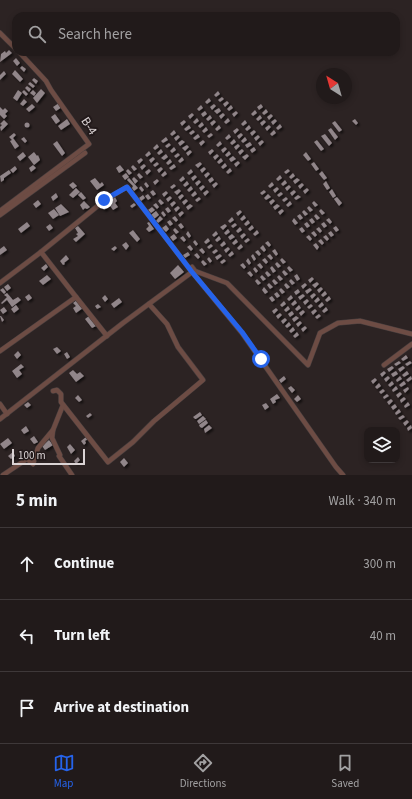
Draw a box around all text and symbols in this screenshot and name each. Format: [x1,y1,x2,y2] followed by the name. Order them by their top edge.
[12,12,400,56] search box
[26,23,48,45] icon: search
[58,24,132,45] text: Search here
[316,68,352,104] north arrow
[77,113,102,139] street label: B-4
[95,191,113,209] route end
[252,350,270,368] route start
[364,427,400,463] map controls
[364,427,400,463] button: layers
[12,447,85,466] scale bar
[18,448,46,463] text: 100 m
[16,489,57,513] text: 5 min
[328,492,396,510] text: Walk · 340 m
[16,553,38,575] icon: ahead
[54,553,114,574] text: Continue
[363,555,396,573] text: 300 m
[16,625,38,647] icon: left
[54,625,110,646] text: Turn left
[370,627,396,645] text: 40 m
[16,697,38,719] icon: arrive
[54,697,189,718] text: Arrive at destination
[53,752,75,791] tab: Map
[180,752,226,791] tab: Directions
[331,752,359,791] tab: Saved

